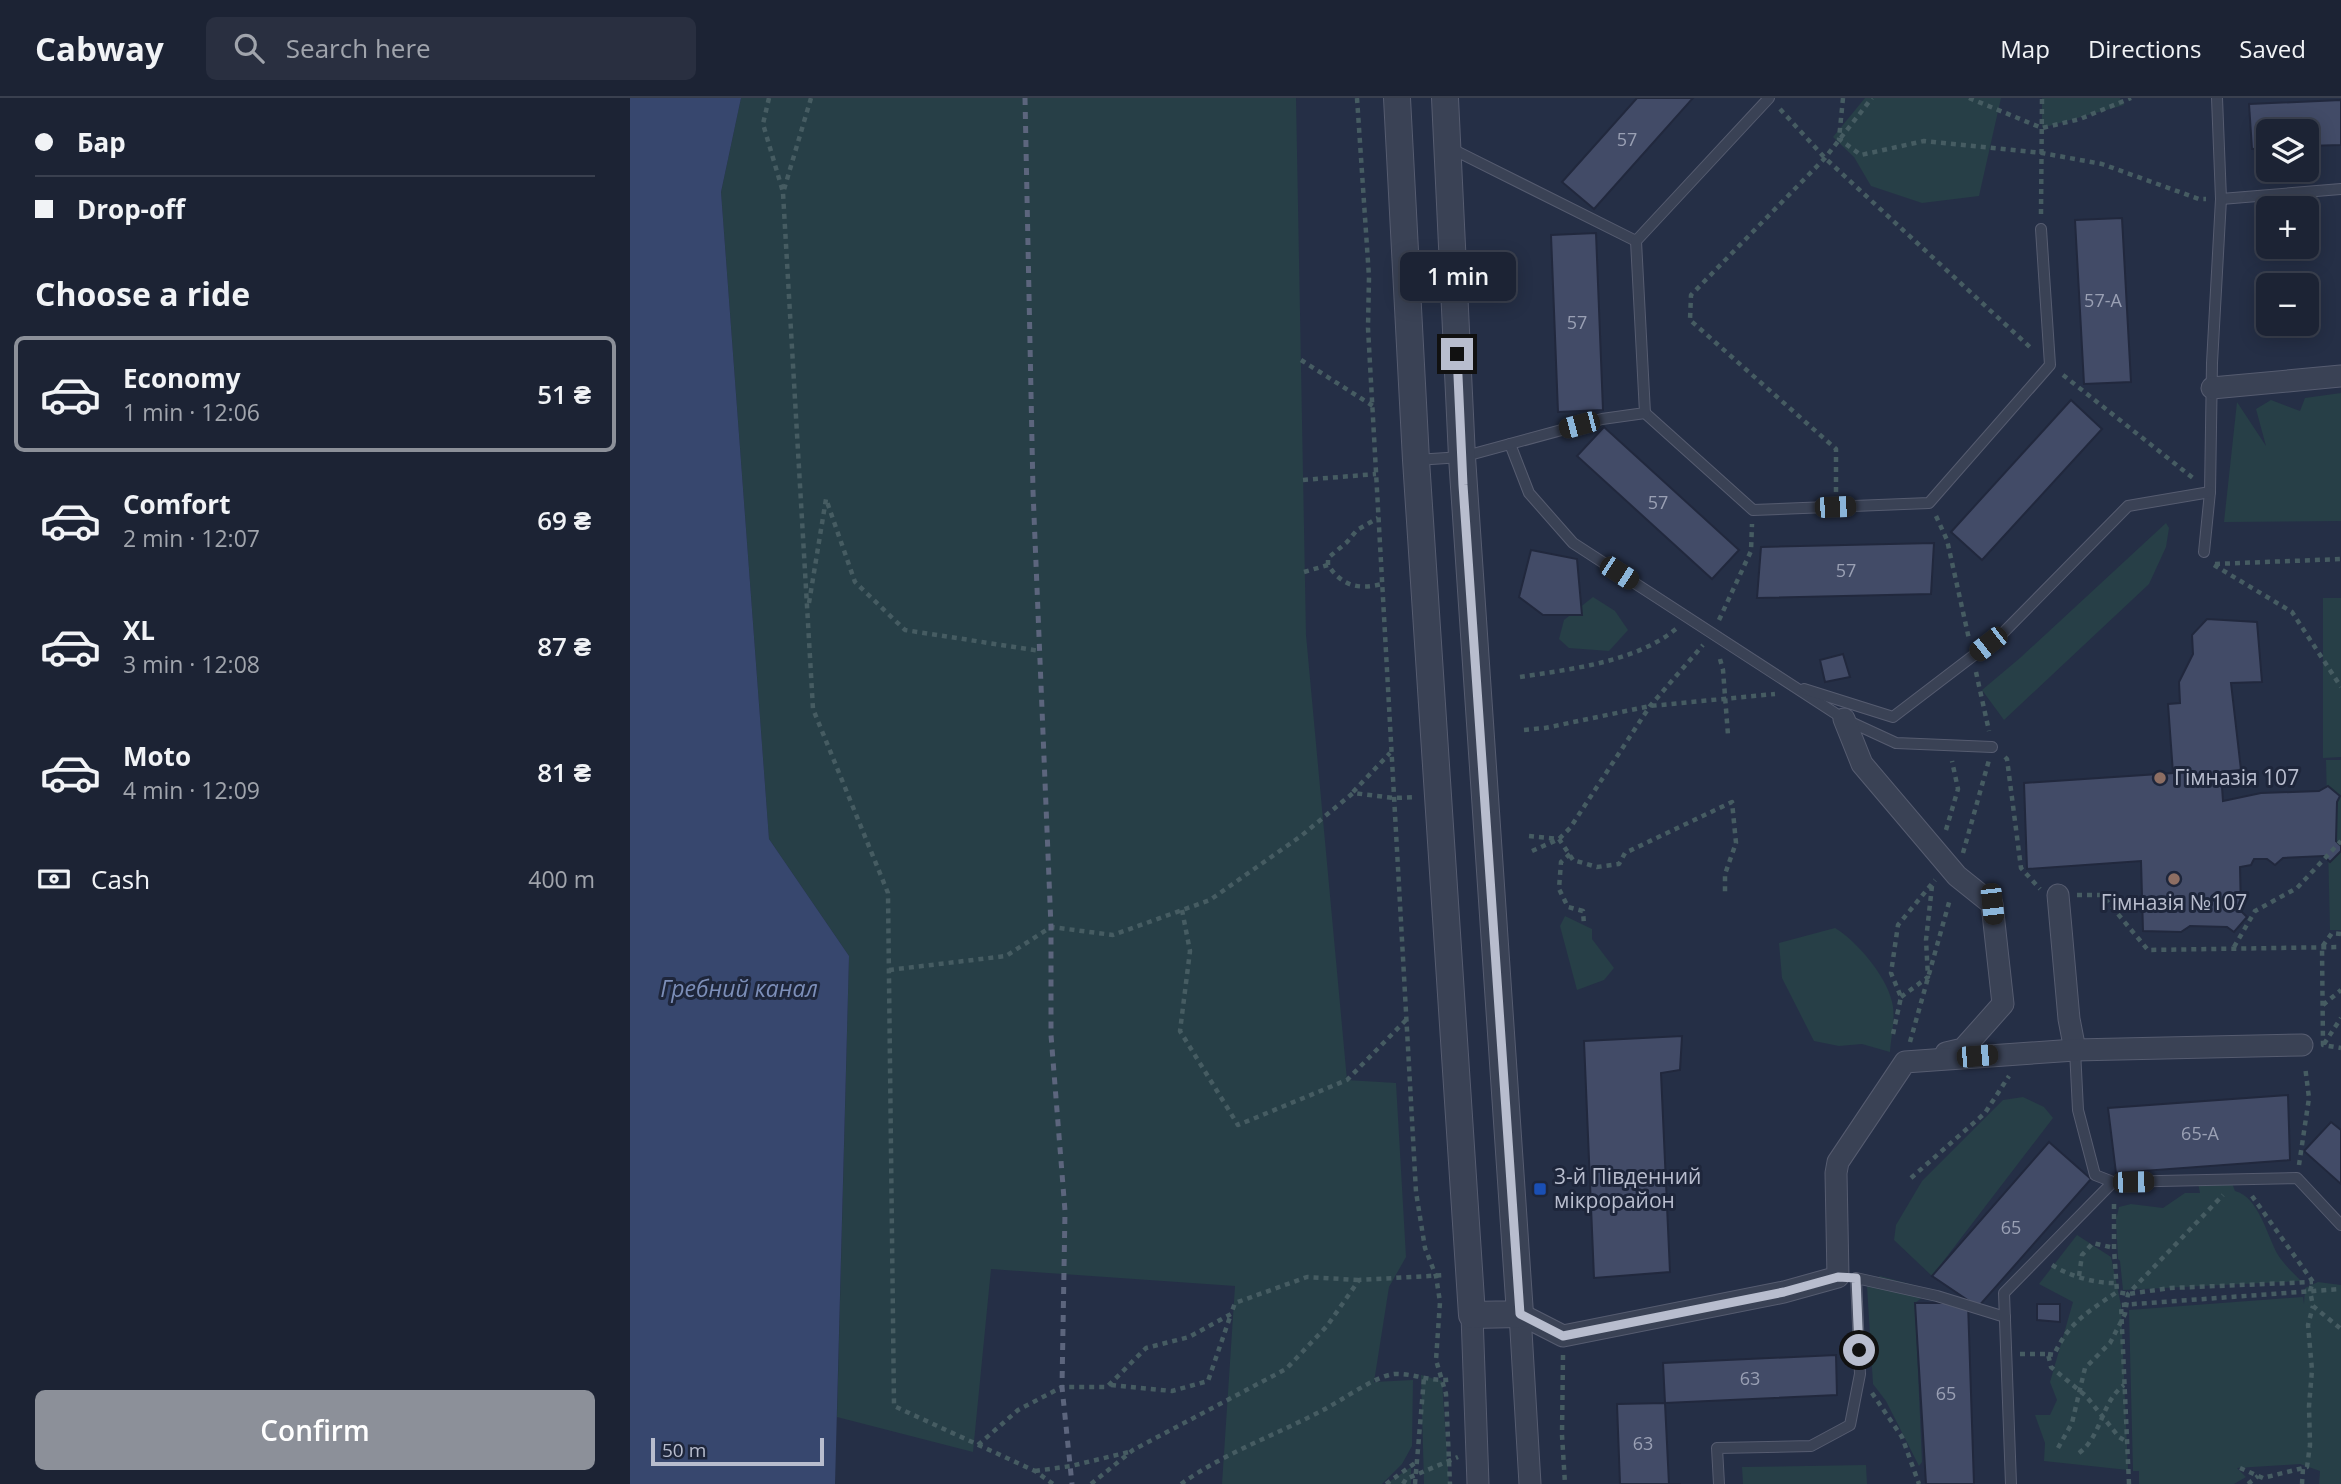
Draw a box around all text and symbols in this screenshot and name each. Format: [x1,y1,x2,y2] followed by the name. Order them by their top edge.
[206,17,696,80] search box
[35,26,164,71] text: Cabway
[230,29,268,67] icon: search
[286,30,431,66] text: Search here
[2000,32,2050,65] text: Map
[2088,32,2201,65] text: Directions
[2239,32,2306,65] text: Saved
[2256,119,2319,336] map controls
[2256,119,2319,182] button: layers
[77,124,126,160] text: Бар
[1617,127,1637,151] house number: 57
[77,191,185,227] text: Drop-off
[2256,196,2319,259] button: +
[1399,252,1515,302] callout: 1 min
[1427,260,1489,292] text: 1 min
[35,272,250,315] text: Choose a ride
[2256,273,2319,336] button: −
[2084,288,2122,312] house number: 57-А
[1567,310,1587,334] house number: 57
[1441,338,1473,370] route end
[123,360,241,396] text: Economy
[39,363,102,426] icon: car
[537,376,591,412] text: 51 ₴
[123,396,260,428] text: 1 min · 12:06
[1556,409,1603,441] car
[123,486,230,522] text: Comfort
[39,489,102,552] icon: car
[1648,490,1668,514] house number: 57
[1814,496,1857,518] car
[537,502,591,538] text: 69 ₴
[123,522,260,554] text: 2 min · 12:07
[1596,553,1643,593] car
[1836,558,1856,582] house number: 57
[123,612,155,648] text: XL
[39,615,102,678] icon: car
[1965,623,2012,665] car
[537,628,591,664] text: 87 ₴
[123,648,260,680] text: 3 min · 12:08
[123,738,191,774] text: Moto
[39,741,102,804] icon: car
[537,754,591,790] text: 81 ₴
[2174,763,2299,791] place label: Гімназія 107
[2152,770,2168,786] marker: Гімназія 107
[123,774,260,806] text: 4 min · 12:09
[35,860,73,898] icon: cash
[91,861,150,897] text: Cash
[528,863,595,895] text: 400 m
[2166,871,2182,887] marker: Гімназія №107
[1980,882,2005,926] car
[2101,888,2247,916] place label: Гімназія №107
[660,972,818,1004] water label: Гребний канал
[1956,1044,1999,1068] car
[2181,1121,2219,1145] house number: 65-А
[1554,1162,1701,1214] place label: 3-й Південний мікрорайон
[2112,1171,2155,1193] car
[1532,1181,1548,1197] marker: 3-й Південний мікрорайон
[2001,1215,2021,1239] house number: 65
[1843,1334,1875,1366] route start
[1740,1366,1760,1390] house number: 63
[1936,1381,1956,1405] house number: 65
[35,1390,595,1470] button: Confirm
[1633,1431,1653,1455] house number: 63
[651,1435,824,1467] scale bar
[662,1437,706,1463] text: 50 m

